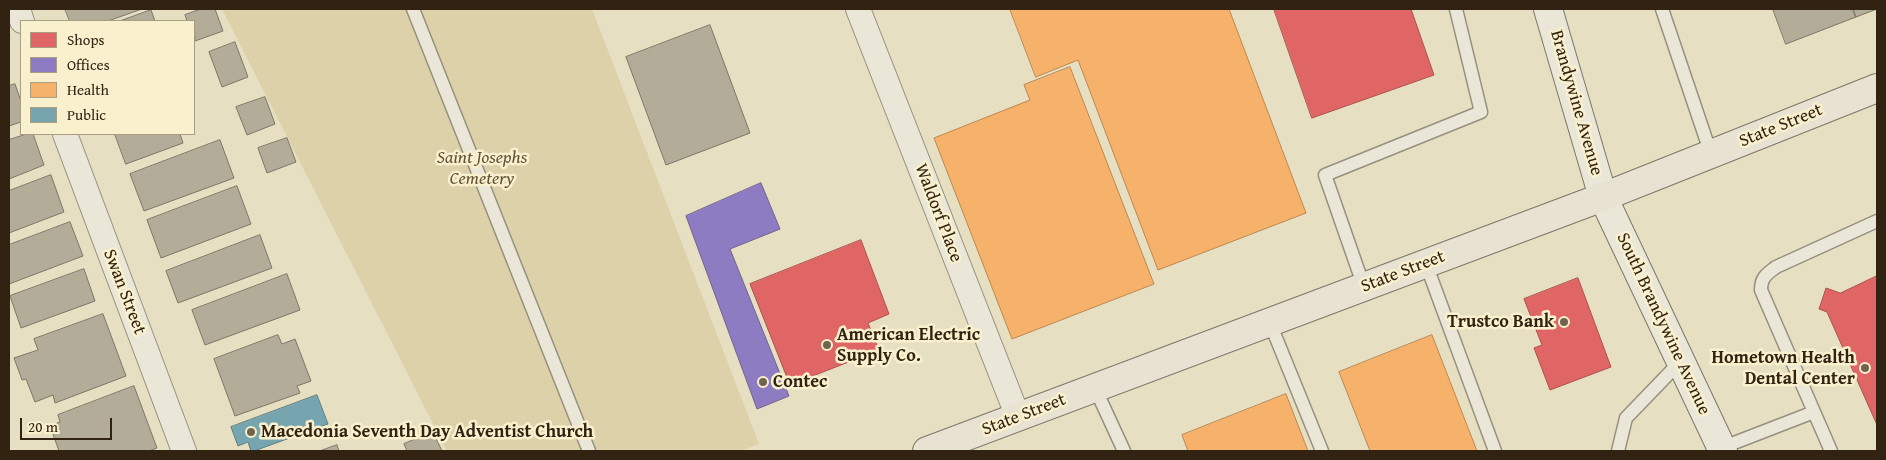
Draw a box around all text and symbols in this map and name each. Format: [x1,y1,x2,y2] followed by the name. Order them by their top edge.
[20,20,195,135] legend
[1545,28,1607,178] street label: Brandywine Avenue
[67,29,104,50] text: Shops
[67,54,110,75] text: Offices
[67,79,109,100] text: Health
[1736,100,1826,152] street label: State Street
[67,104,106,125] text: Public
[437,147,527,190] park label: Saint Josephs Cemetery
[909,161,967,265] street label: Waldorf Place
[1611,230,1715,418] street label: South Brandywine Avenue
[98,246,150,338] street label: Swan Street
[1358,246,1448,298] street label: State Street
[1447,311,1554,333] place label: Trustco Bank
[1558,316,1570,328] marker: Trustco Bank
[837,324,980,366] place label: American Electric Supply Co.
[821,339,833,351] marker: American Electric Supply Co.
[1711,347,1855,389] place label: Hometown Health Dental Center
[1859,362,1871,374] marker: Hometown Health Dental Center
[773,371,827,393] place label: Contec
[757,376,769,388] marker: Contec
[979,389,1069,441] street label: State Street
[22,408,115,440] scale bar
[28,416,58,437] text: 20 m
[261,421,593,443] place label: Macedonia Seventh Day Adventist Church
[245,426,257,438] marker: Macedonia Seventh Day Adventist Church

